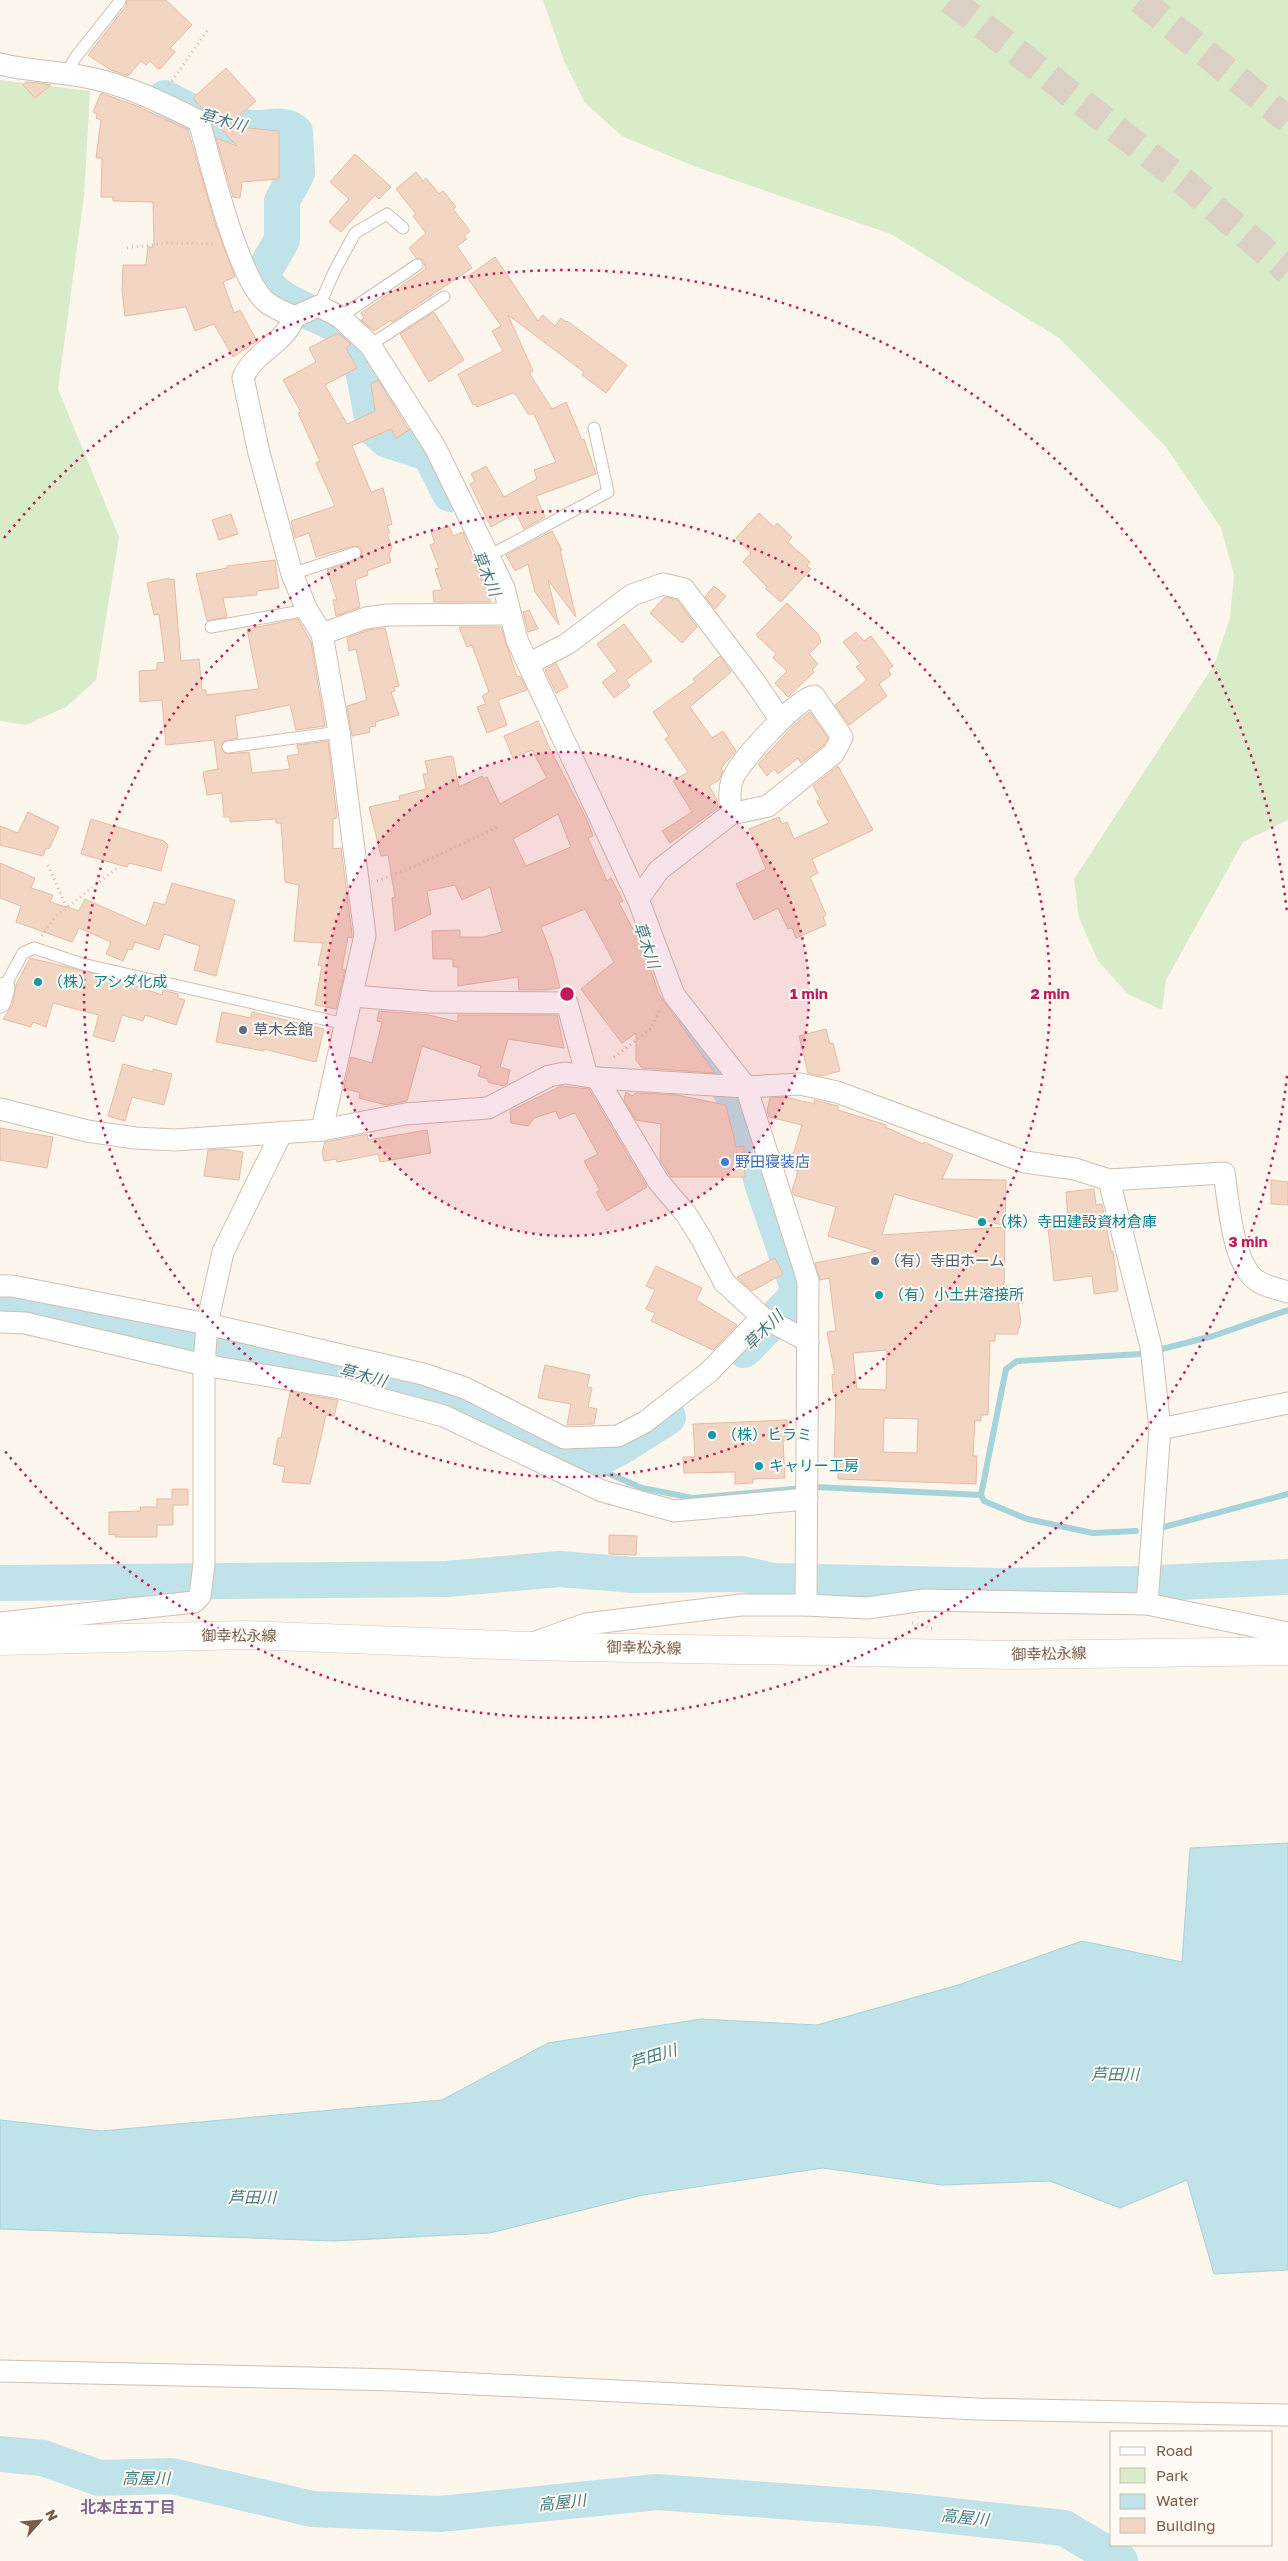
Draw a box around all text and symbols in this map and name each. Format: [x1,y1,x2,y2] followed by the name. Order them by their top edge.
[197,104,251,136] water label: 草木川
[468,547,506,601] water label: 草木川
[630,919,665,973] water label: 草木川
[48,972,167,990] place label: （株）アシダ化成
[32,976,44,988] marker: （株）アシダ化成
[790,984,828,1002] text: 1 min
[1030,984,1070,1002] text: 2 min
[558,985,576,1003] centre of rings
[253,1020,313,1038] place label: 草木会館
[237,1024,249,1036] marker: 草木会館
[735,1152,810,1170] place label: 野田寝装店
[719,1156,731,1168] marker: 野田寝装店
[992,1212,1157,1230] place label: （株）寺田建設資材倉庫
[976,1216,988,1228] marker: （株）寺田建設資材倉庫
[1228,1232,1268,1250] text: 3 min
[885,1251,1005,1269] place label: （有）寺田ホーム
[869,1255,881,1267] marker: （有）寺田ホーム
[889,1285,1024,1303] place label: （有）小土井溶接所
[873,1289,885,1301] marker: （有）小土井溶接所
[739,1305,788,1354] water label: 草木川
[337,1359,391,1391] water label: 草木川
[722,1425,812,1443] place label: （株）ヒラミ
[706,1429,718,1441] marker: （株）ヒラミ
[769,1456,859,1474] place label: キャリー工房
[753,1460,765,1472] marker: キャリー工房
[201,1626,277,1644] street label: 御幸松永線
[606,1637,682,1657] street label: 御幸松永線
[1011,1643,1087,1663] street label: 御幸松永線
[627,2039,681,2073] water label: 芦田川
[1091,2064,1141,2084] water label: 芦田川
[228,2187,278,2207] water label: 芦田川
[1110,2431,1273,2546] legend
[1156,2441,1193,2459] text: Road
[1156,2466,1189,2484] text: Park
[122,2468,172,2488] water label: 高屋川
[537,2489,589,2514] water label: 高屋川
[1156,2491,1199,2509] text: Water
[15,2496,65,2546] north arrow
[80,2497,176,2517] district label: 北本庄五丁目
[940,2505,992,2530] water label: 高屋川
[42,2506,62,2523] text: N
[1156,2516,1216,2534] text: Building

